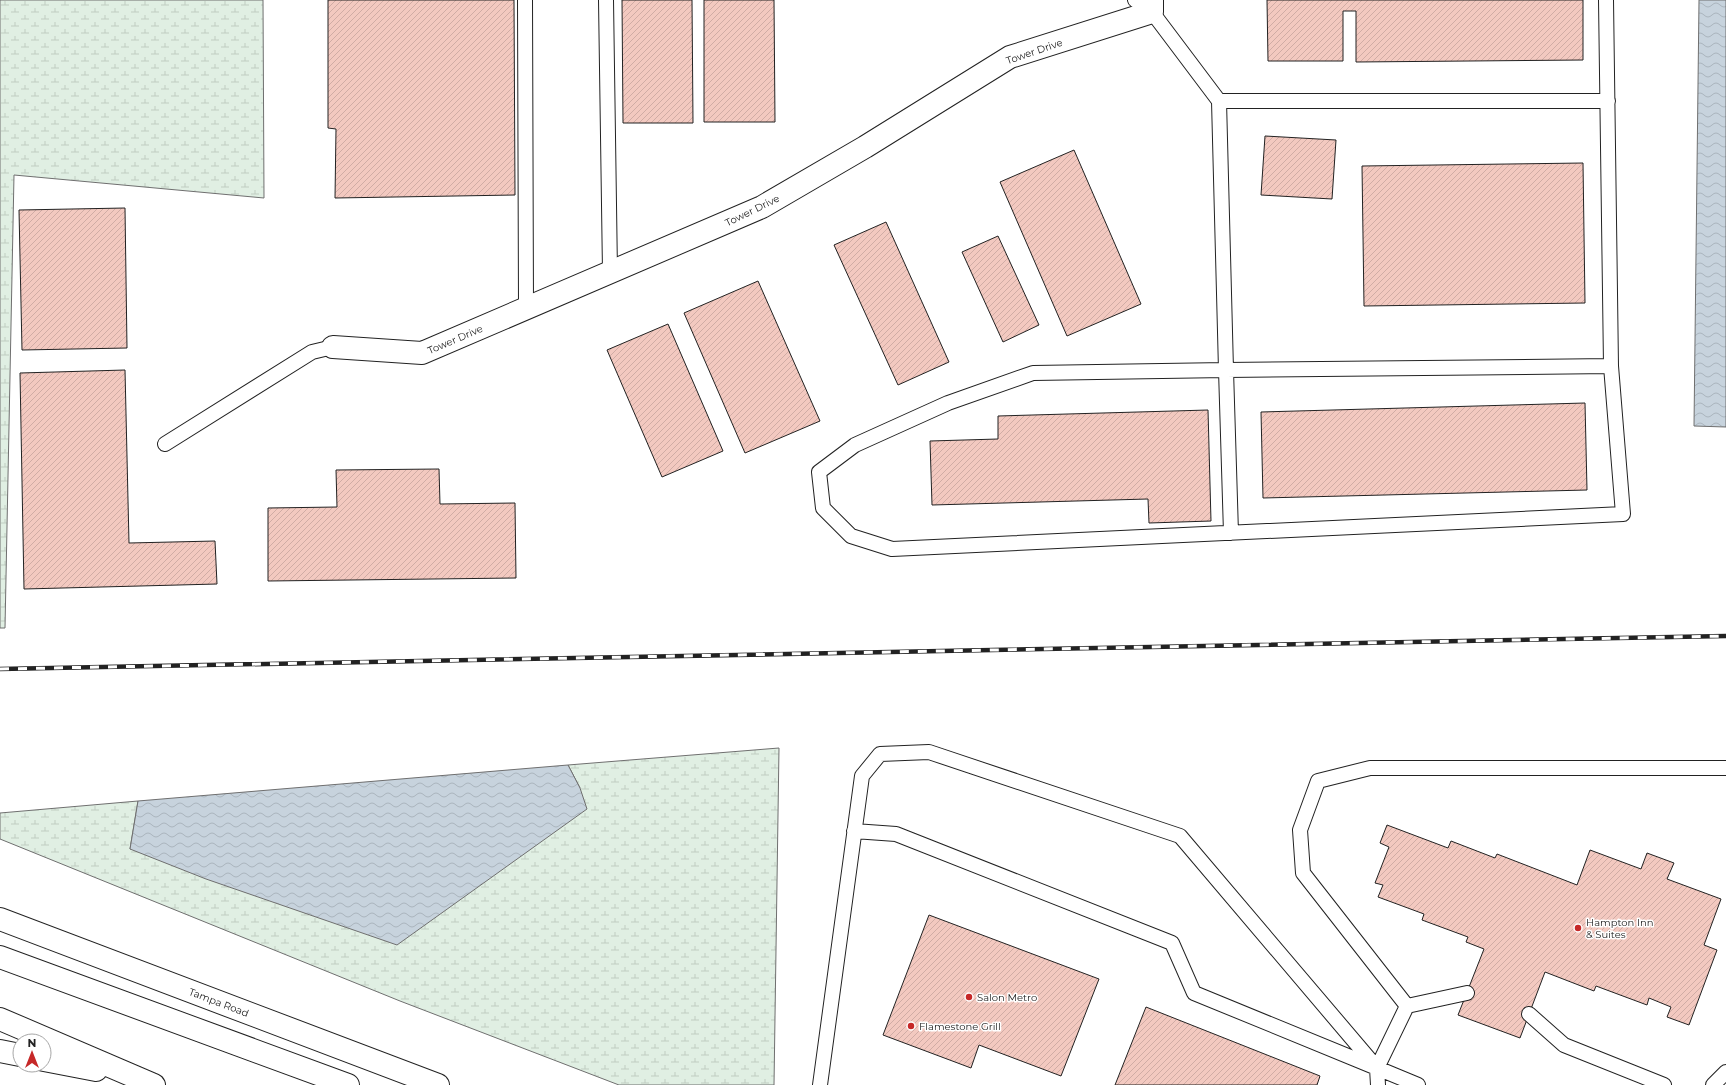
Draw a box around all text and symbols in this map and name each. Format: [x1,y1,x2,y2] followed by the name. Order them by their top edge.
[1004,36,1064,67] street label: Tower Drive
[723,192,782,229] street label: Tower Drive
[426,322,485,357] street label: Tower Drive
[1586,916,1653,941] place label: Hampton Inn & Suites
[1573,923,1583,933] marker: Hampton Inn & Suites
[187,985,251,1020] street label: Tampa Road
[977,991,1037,1004] place label: Salon Metro
[964,992,974,1002] marker: Salon Metro
[919,1020,1001,1033] place label: Flamestone Grill
[906,1021,916,1031] marker: Flamestone Grill
[12,1033,52,1073] north arrow
[28,1036,36,1050] text: N

